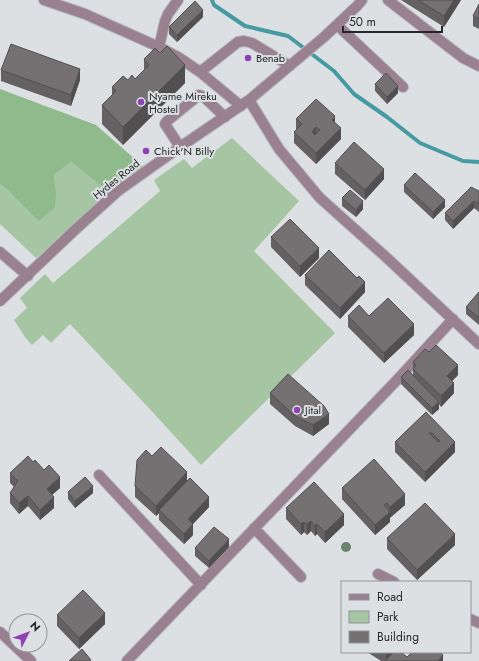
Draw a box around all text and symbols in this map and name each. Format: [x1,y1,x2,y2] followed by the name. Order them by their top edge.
[343,8,442,34] scale bar
[349,13,376,31] text: 50 m
[256,50,285,66] place label: Benab
[243,53,253,63] marker: Benab
[149,88,217,117] place label: Nyame Mireku Hostel
[136,97,146,107] marker: Nyame Mireku Hostel
[154,143,214,159] place label: Chick'N Billy
[141,146,151,156] marker: Chick'N Billy
[89,155,143,203] street label: Hydes Road
[303,402,321,418] place label: Jital
[292,405,302,415] marker: Jital
[341,581,471,653] legend
[377,588,403,606] text: Road
[377,608,399,626] text: Park
[8,613,48,653] north arrow
[27,618,44,635] text: N
[377,628,419,646] text: Building

